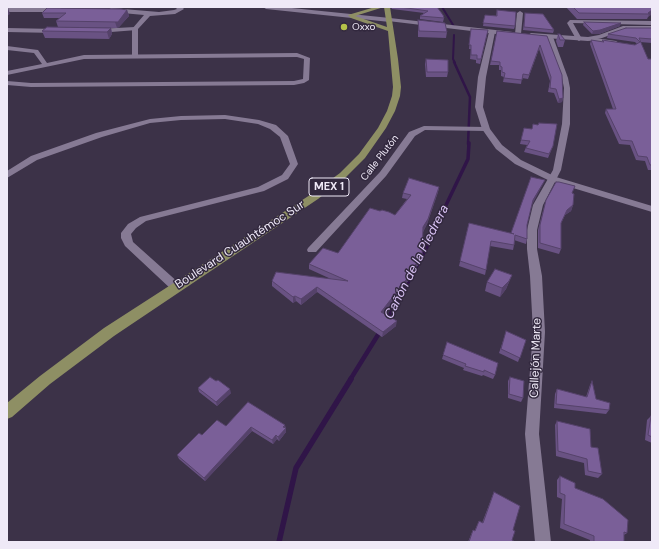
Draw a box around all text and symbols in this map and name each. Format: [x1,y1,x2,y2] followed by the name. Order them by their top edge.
[352,21,375,33] place label: Oxxo
[339,22,349,32] marker: Oxxo
[358,133,402,183] street label: Calle Plutón
[309,178,349,196] road number: MEX 1
[173,198,307,292] street label: Boulevard Cuauhtémoc Sur
[381,202,453,322] water label: Cañón de la Piedrera
[527,318,545,398] street label: Callejón Marte

